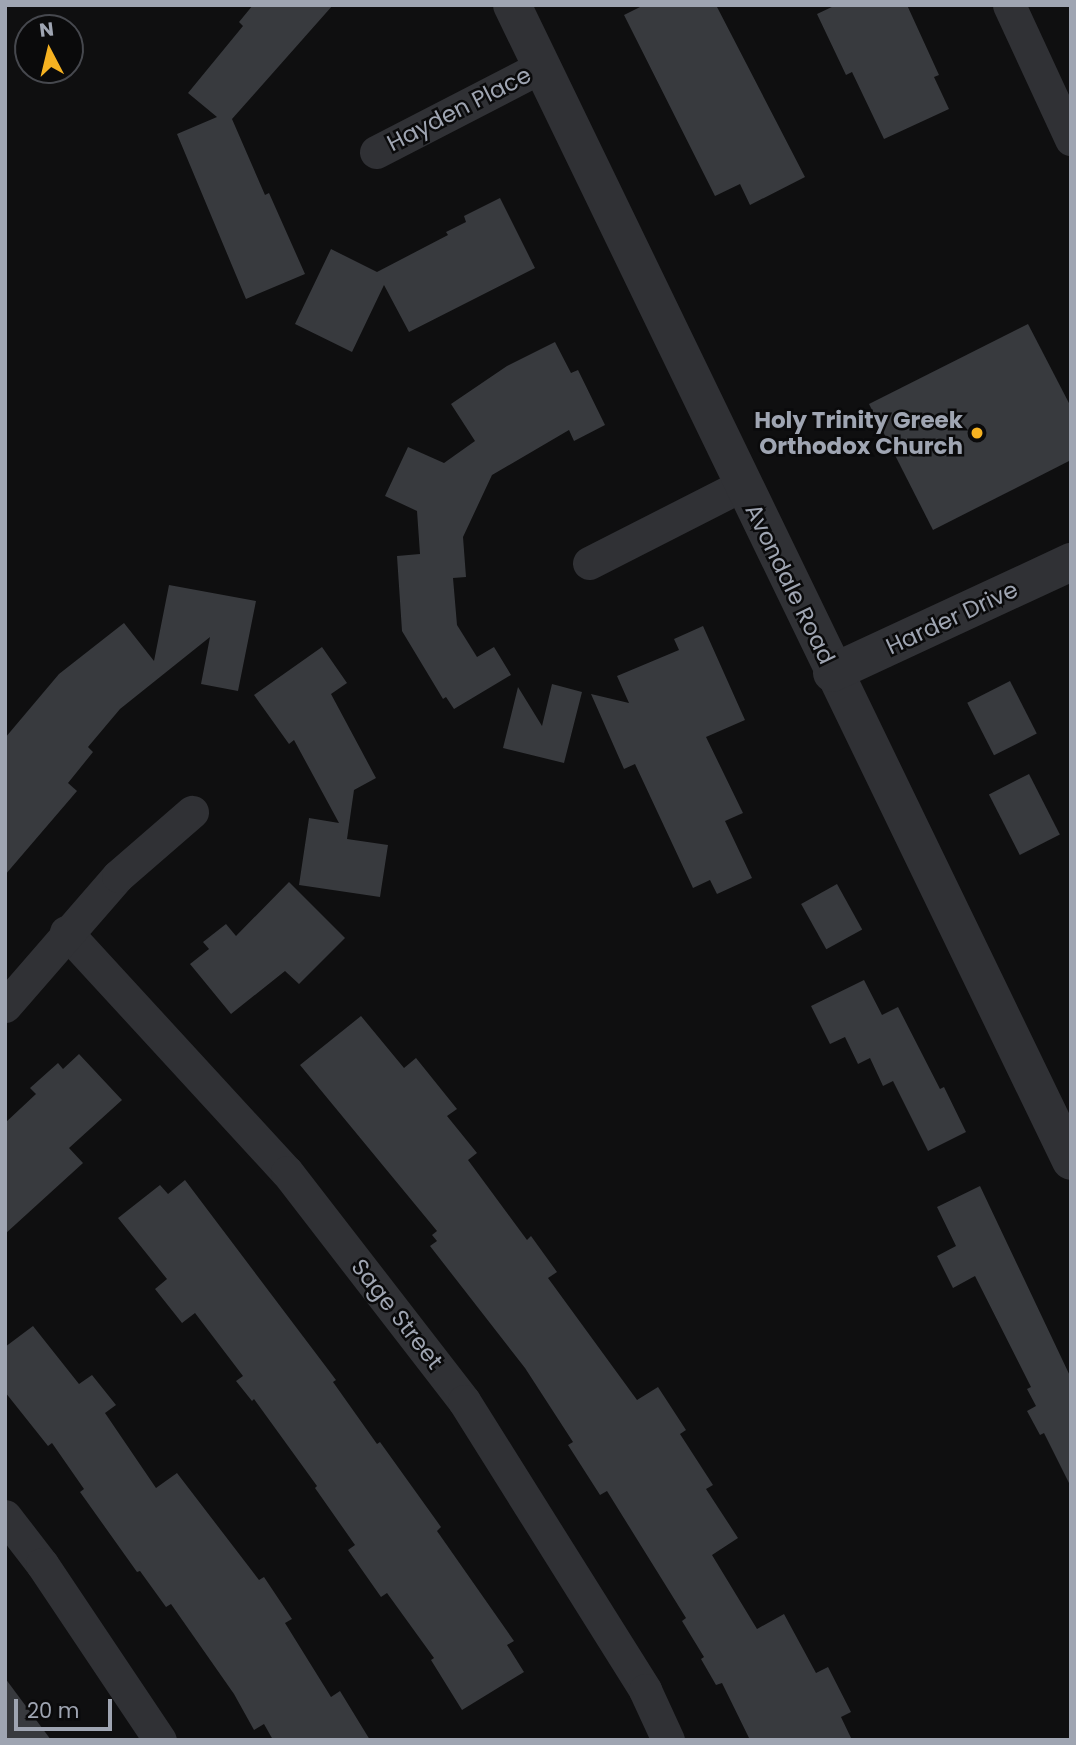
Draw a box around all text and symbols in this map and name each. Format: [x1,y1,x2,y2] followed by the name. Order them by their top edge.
[14,14,84,84] north arrow
[38,15,55,44] text: N
[382,61,536,157] street label: Hayden Place
[754,406,963,460] place label: Holy Trinity Greek Orthodox Church
[969,425,985,441] marker: Holy Trinity Greek Orthodox Church
[739,499,841,669] street label: Avondale Road
[882,575,1022,661] street label: Harder Drive
[345,1253,449,1375] street label: Sage Street
[18,1686,116,1730] scale bar
[27,1696,80,1725] text: 20 m

